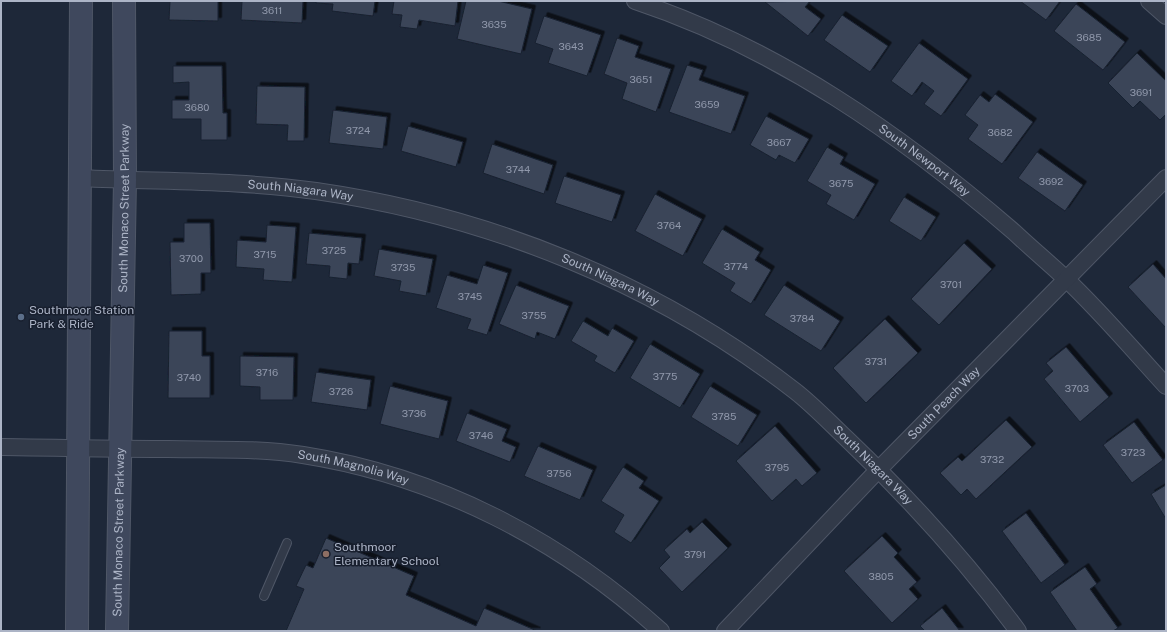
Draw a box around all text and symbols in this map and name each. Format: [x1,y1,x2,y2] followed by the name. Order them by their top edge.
[262,4,282,16] house number: 3611
[481,18,507,30] house number: 3635
[1076,31,1102,43] house number: 3685
[558,40,584,52] house number: 3643
[630,73,652,85] house number: 3651
[1130,86,1152,98] house number: 3691
[694,98,720,110] house number: 3659
[185,101,209,113] house number: 3680
[876,121,973,200] street label: South Newport Way
[116,123,132,293] street label: South Monaco Street Parkway
[346,124,370,136] house number: 3724
[988,126,1012,138] house number: 3682
[767,136,791,148] house number: 3667
[506,163,530,175] house number: 3744
[1039,175,1063,187] house number: 3692
[247,177,355,204] street label: South Niagara Way
[829,177,853,189] house number: 3675
[657,219,681,231] house number: 3764
[322,244,346,256] house number: 3725
[254,248,276,260] house number: 3715
[559,251,662,309] street label: South Niagara Way
[179,252,203,264] house number: 3700
[724,260,748,272] house number: 3774
[391,261,415,273] house number: 3735
[940,278,962,290] house number: 3701
[458,290,482,302] house number: 3745
[29,303,134,331] place label: Southmoor Station Park & Ride
[522,309,546,321] house number: 3755
[16,312,26,322] marker: Southmoor Station Park & Ride
[790,312,814,324] house number: 3784
[865,355,887,367] house number: 3731
[905,363,983,443] street label: South Peach Way
[256,366,278,378] house number: 3716
[653,370,677,382] house number: 3775
[177,371,201,383] house number: 3740
[1065,382,1089,394] house number: 3703
[329,385,353,397] house number: 3726
[402,407,426,419] house number: 3736
[712,410,736,422] house number: 3785
[830,423,916,508] street label: South Niagara Way
[469,429,493,441] house number: 3746
[1121,446,1145,458] house number: 3723
[110,447,127,617] street label: South Monaco Street Parkway
[297,447,411,488] street label: South Magnolia Way
[980,453,1004,465] house number: 3732
[765,461,789,473] house number: 3795
[547,467,571,479] house number: 3756
[334,540,440,568] place label: Southmoor Elementary School
[684,548,706,560] house number: 3791
[321,549,331,559] marker: Southmoor Elementary School
[868,570,894,582] house number: 3805

